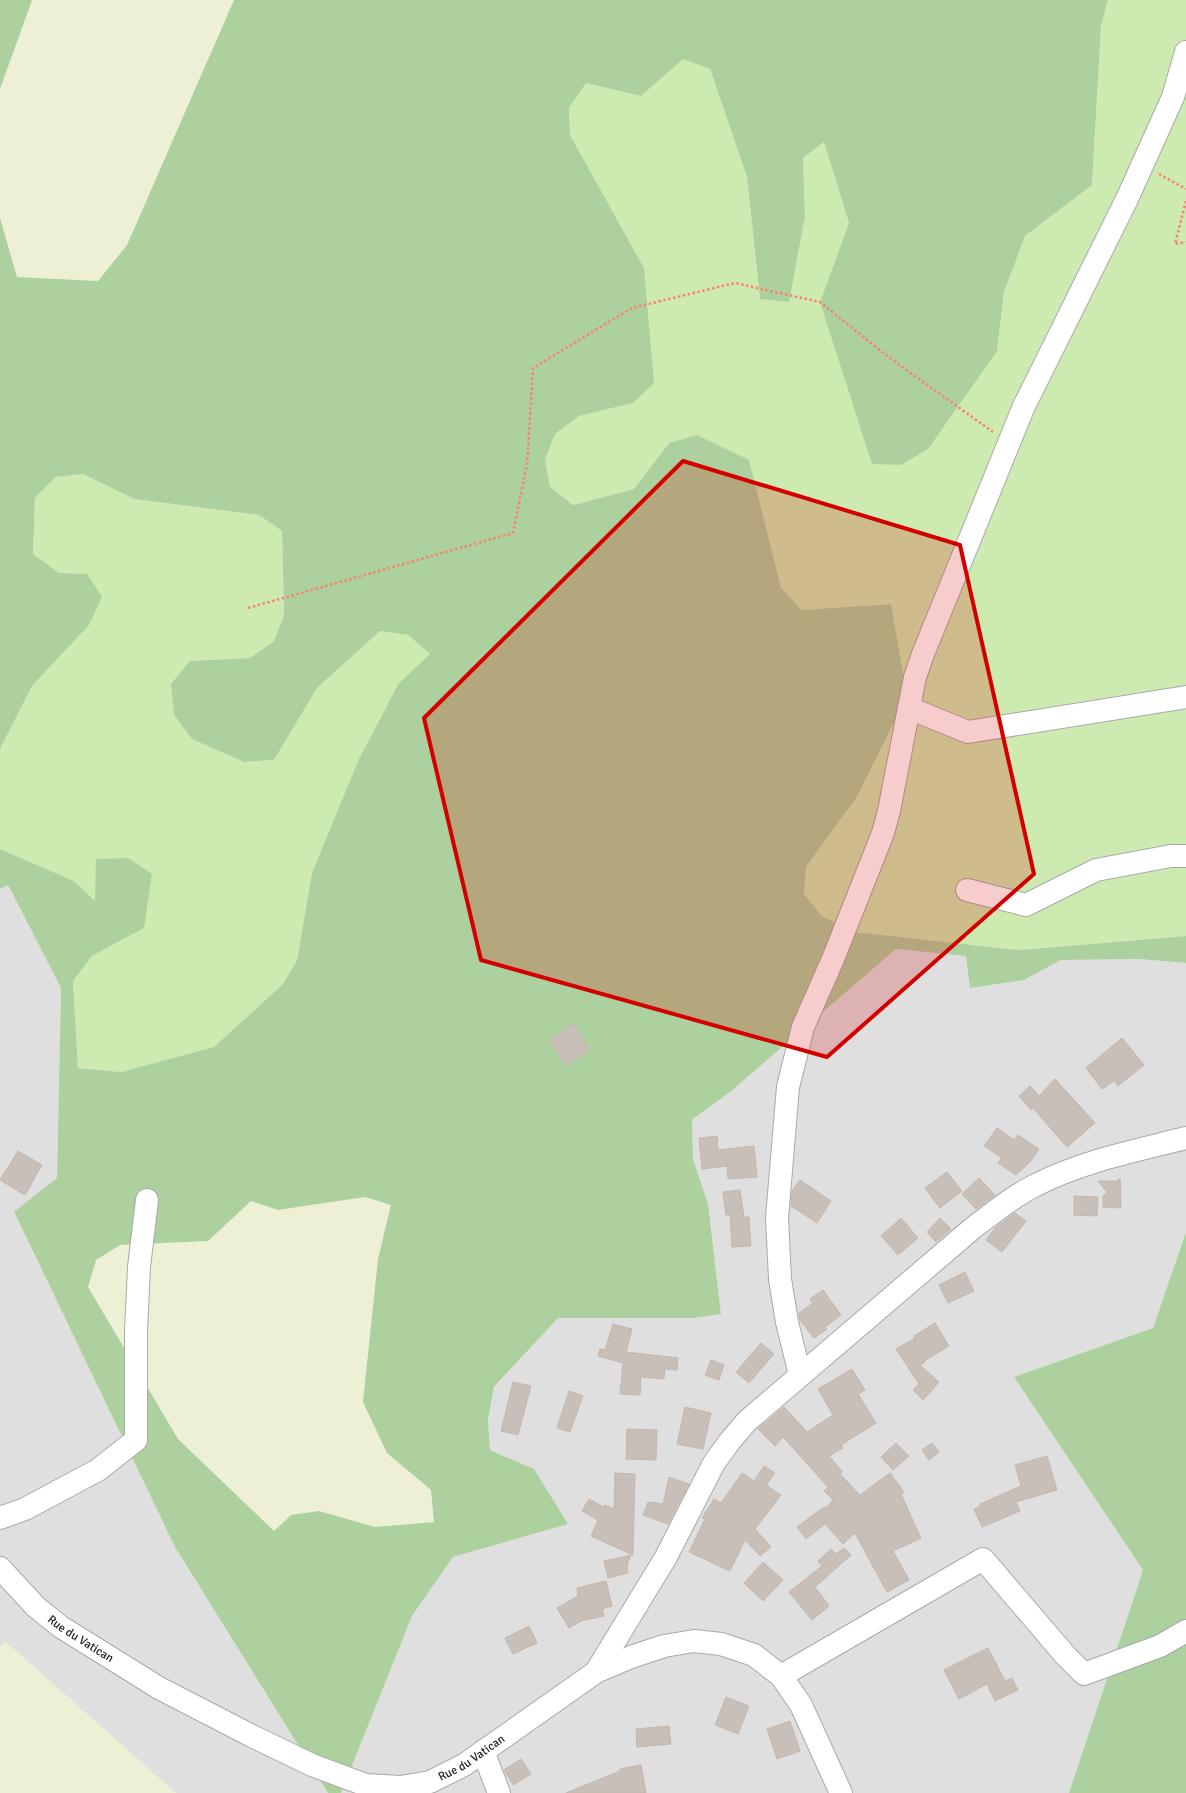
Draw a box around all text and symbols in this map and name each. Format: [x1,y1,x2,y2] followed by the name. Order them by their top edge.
[44,1612,116,1666] street label: Rue du Vatican
[436,1732,508,1785] street label: Rue du Vatican

